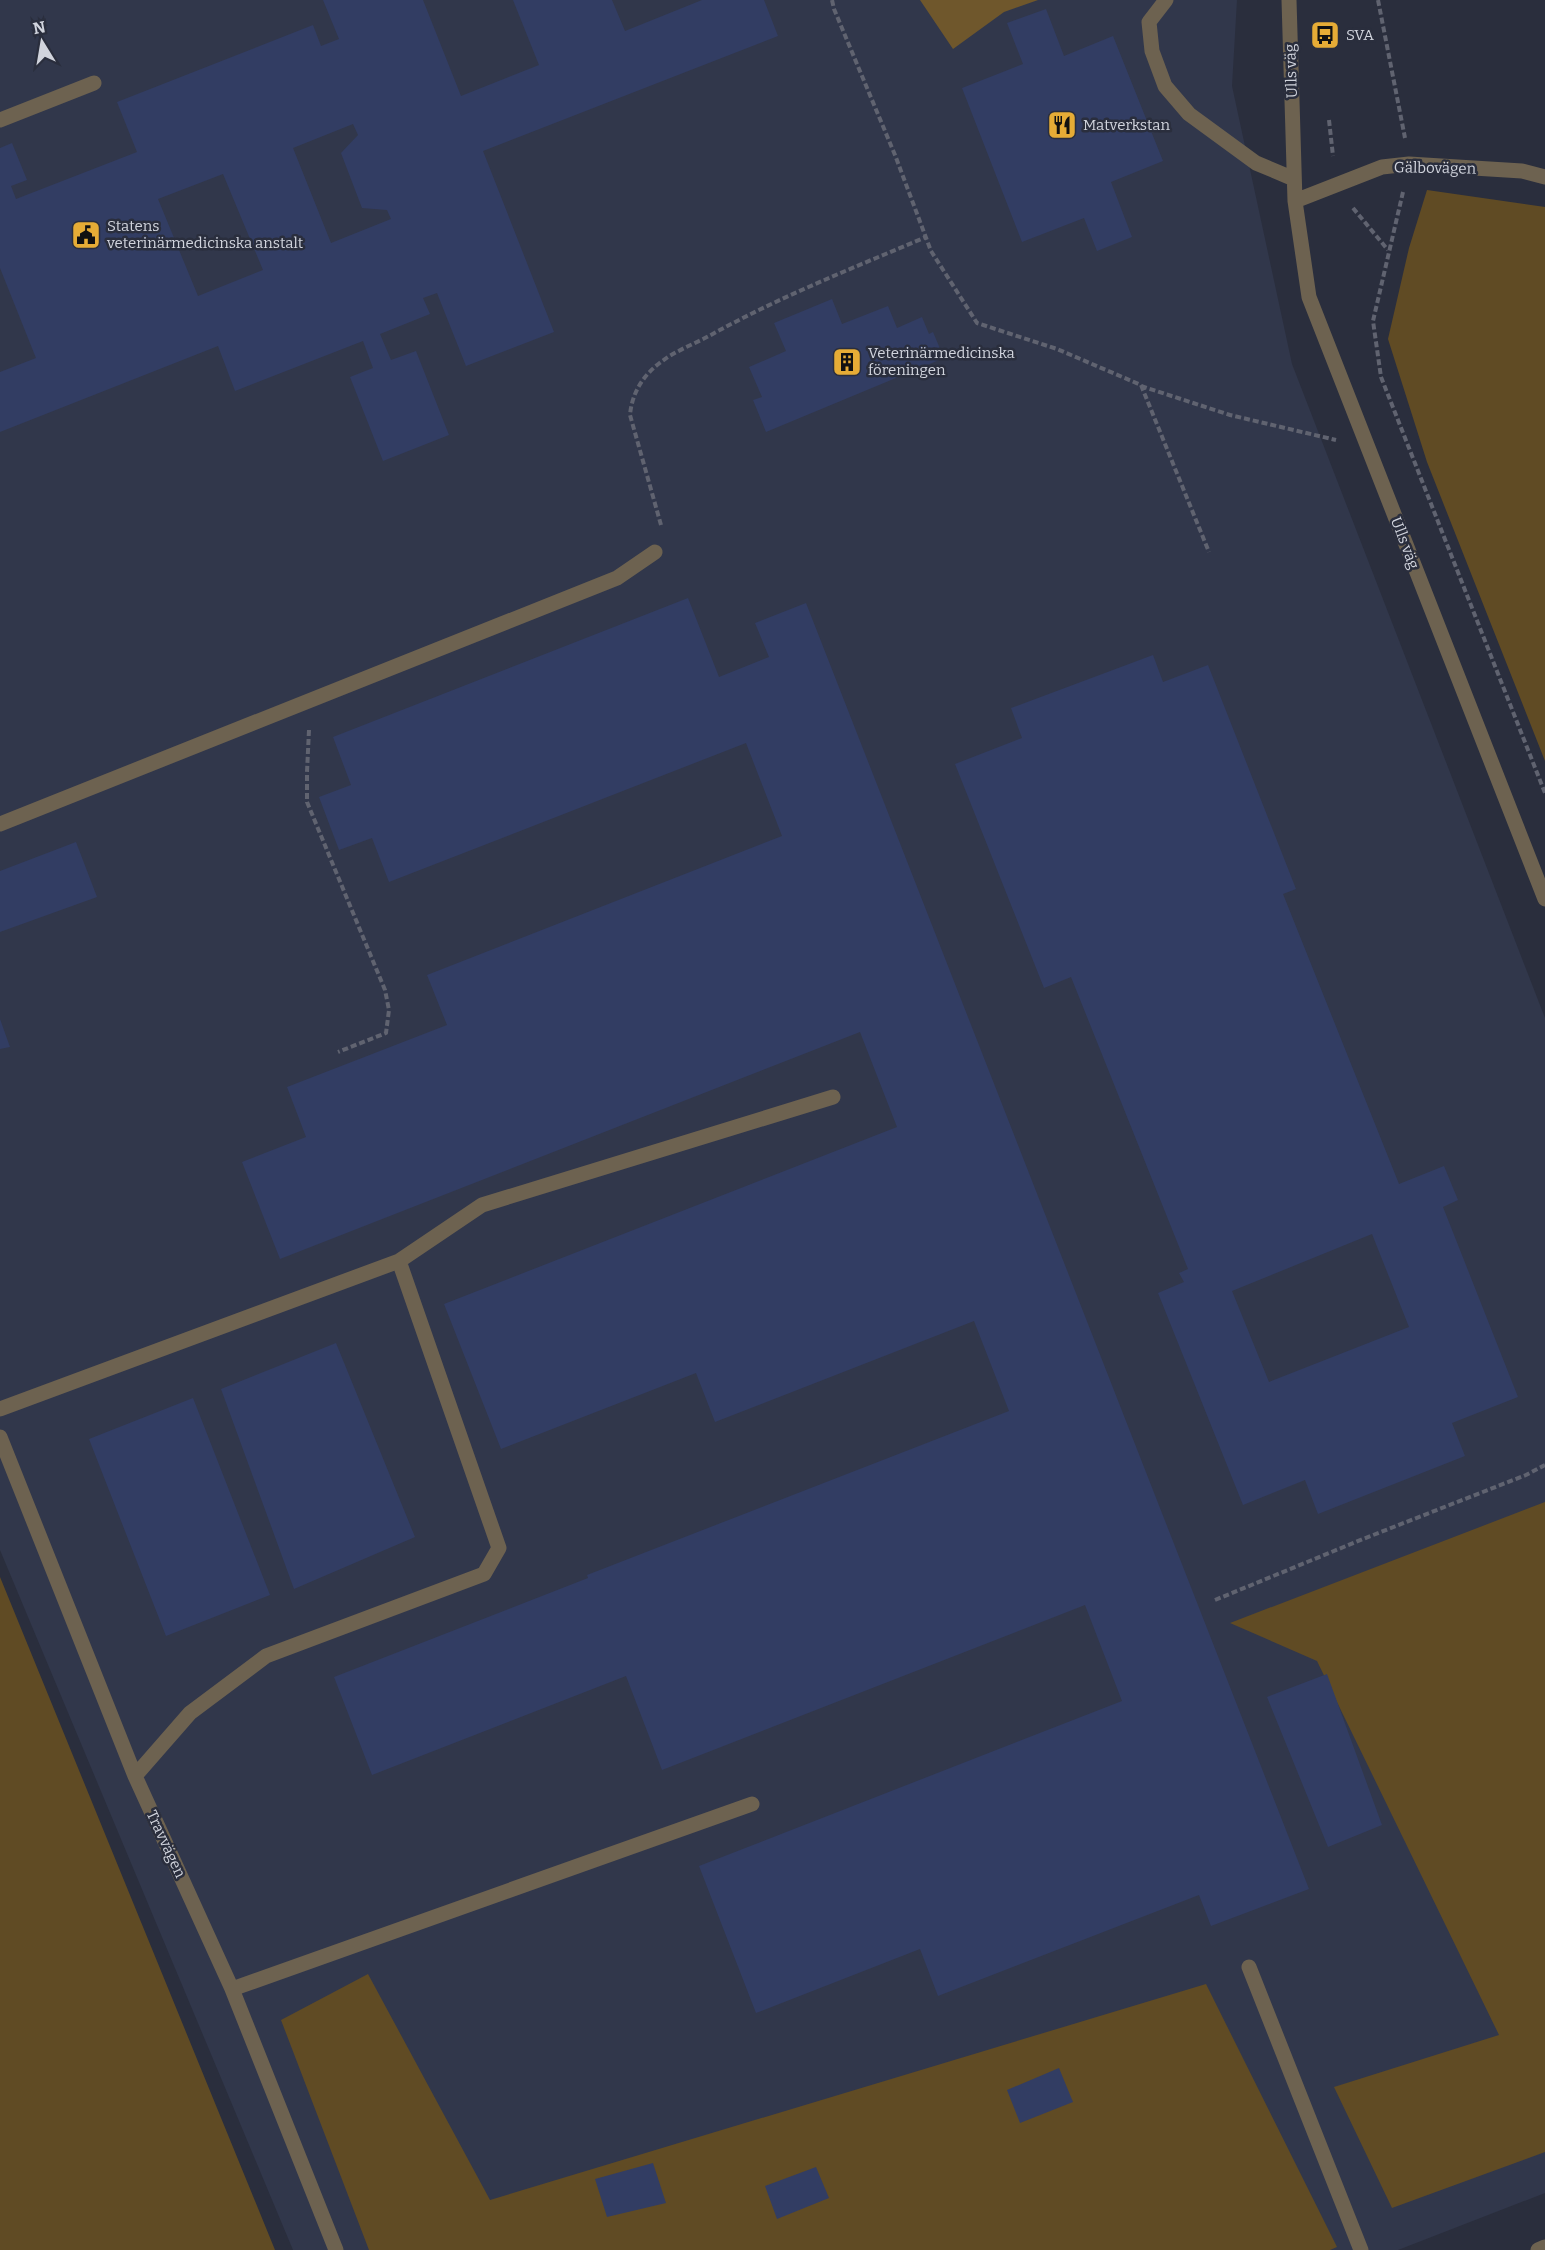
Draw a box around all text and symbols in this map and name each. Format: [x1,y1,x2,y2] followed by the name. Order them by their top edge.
[12,12,72,72] north arrow
[31,17,47,38] text: N
[1309,19,1341,51] bus stop icon: SVA
[1346,26,1374,44] place label: SVA
[1281,44,1301,98] street label: Ulls väg
[1046,109,1078,141] restaurant icon: Matverkstan
[1083,116,1170,134] place label: Matverkstan
[1394,158,1477,178] street label: Gälbovägen
[106,217,304,252] place label: Statens veterinärmedicinska anstalt
[70,219,102,251] public building icon: Statens veterinärmedicinska anstalt
[868,344,1015,379] place label: Veterinärmedicinska föreningen
[831,346,863,378] building icon: Veterinärmedicinska föreningen
[1387,514,1423,572] street label: Ulls väg
[143,1807,190,1881] street label: Travvägen

